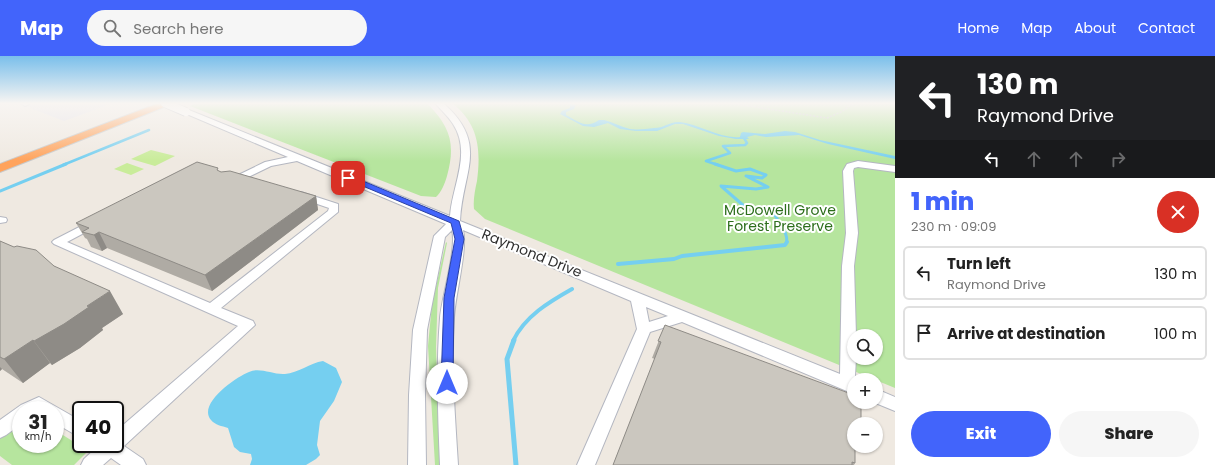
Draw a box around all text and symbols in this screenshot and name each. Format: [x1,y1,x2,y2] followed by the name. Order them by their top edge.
[87,10,367,46] search box
[20,15,63,42] text: Map
[101,17,123,39] icon: search
[133,18,224,39] text: Search here
[957,18,999,38] text: Home
[1021,18,1052,38] text: Map
[1074,18,1116,38] text: About
[1138,18,1195,38] text: Contact
[977,65,1058,104] text: 130 m
[911,72,963,124] icon: left
[977,103,1114,128] text: Raymond Drive
[981,148,1003,170] icon: left
[1023,148,1045,170] icon: ahead
[1065,148,1087,170] icon: ahead
[1107,148,1129,170] icon: right
[331,161,365,195] pin
[337,167,359,189] icon: arrive
[911,185,974,218] text: 1 min
[1157,191,1199,233] button: close
[724,200,836,236] park label: McDowell Grove Forest Preserve
[911,217,996,236] text: 230 m · 09:09
[479,224,585,282] street label: Raymond Drive
[947,253,1011,274] text: Turn left
[913,262,935,284] icon: left
[1154,263,1197,284] text: 130 m
[947,275,1046,294] text: Raymond Drive
[913,322,935,344] icon: arrive
[947,323,1105,344] text: Arrive at destination
[1154,323,1197,344] text: 100 m
[847,329,883,453] map controls
[847,329,883,365] button: search
[426,362,468,404] position arrow
[847,373,883,409] button: +
[72,401,124,453] speed limit sign: 40
[28,408,48,436] text: 31
[911,411,1051,457] button: Exit
[1059,411,1199,457] button: Share
[847,417,883,453] button: −
[25,429,51,444] text: km/h

